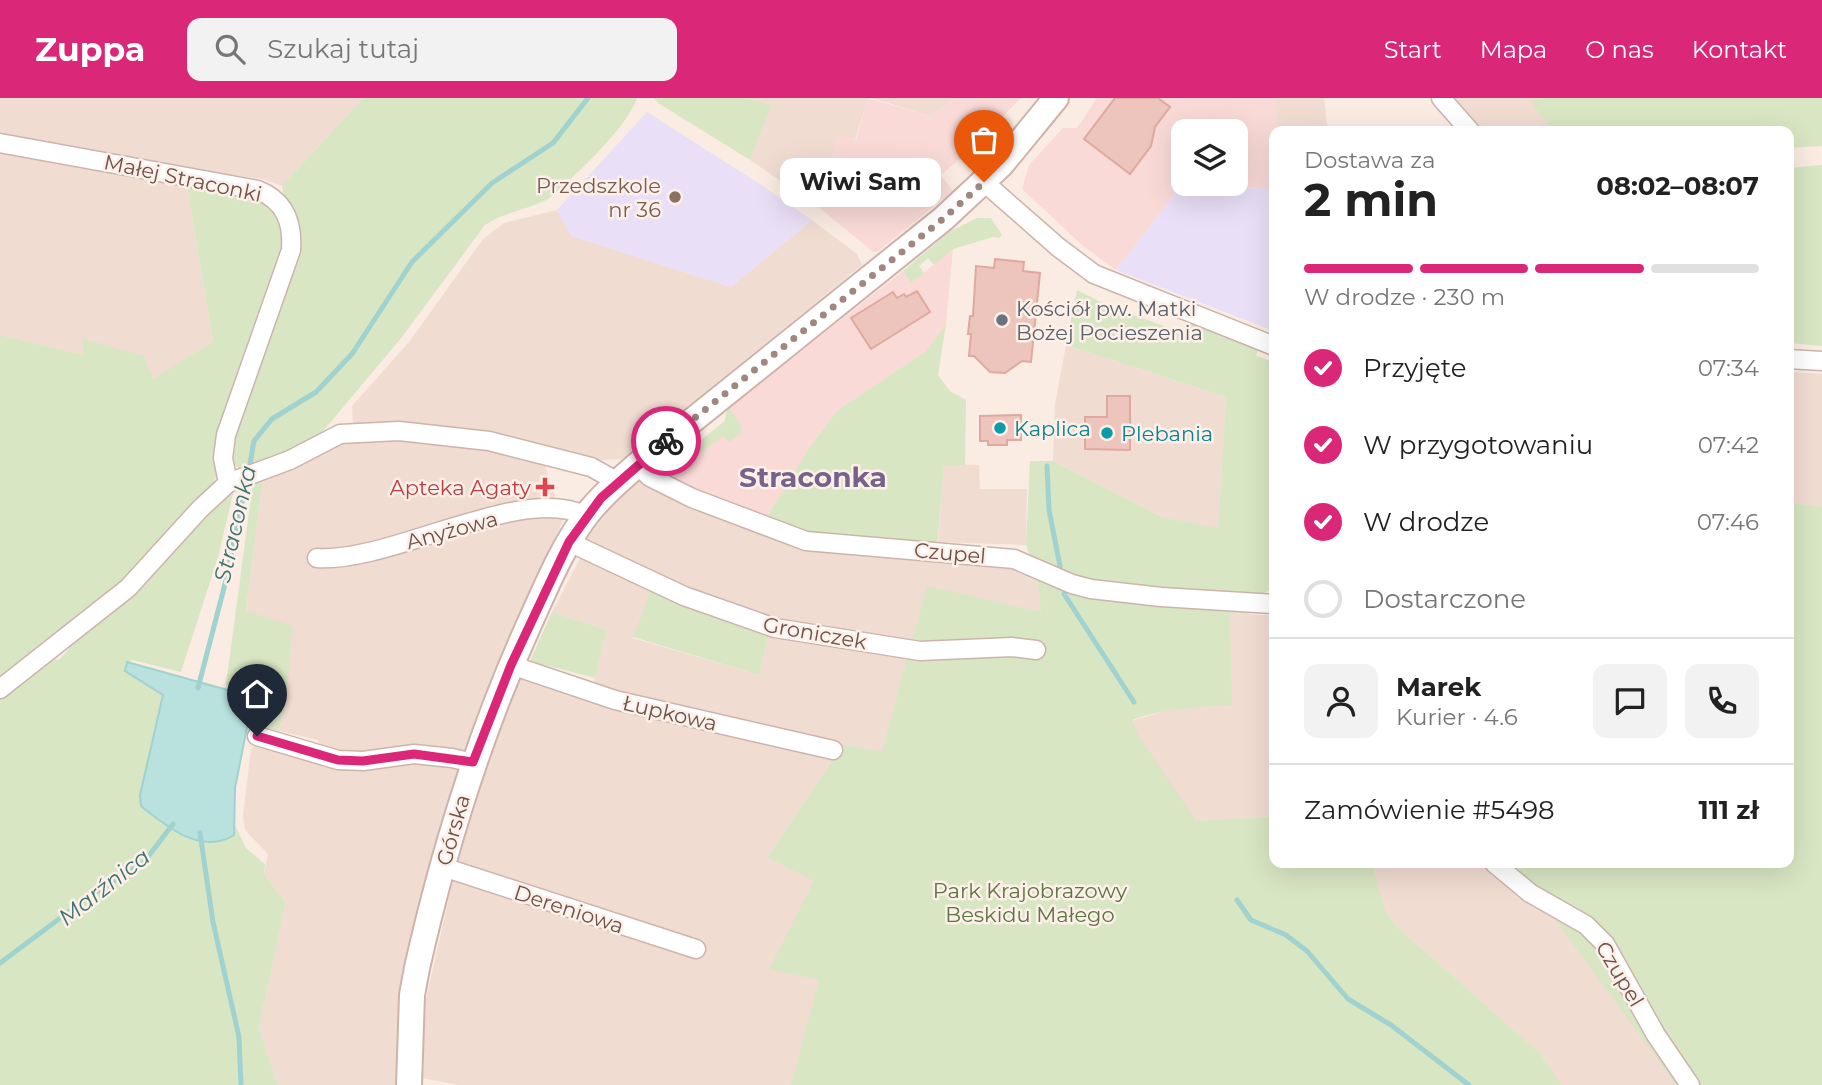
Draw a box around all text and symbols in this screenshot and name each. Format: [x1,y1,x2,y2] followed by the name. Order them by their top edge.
[187,18,677,81] search box
[35,29,145,69] text: Zuppa
[211,30,249,68] icon: search
[267,33,419,65] text: Szukaj tutaj
[1384,35,1442,64] text: Start
[1480,35,1547,64] text: Mapa
[1585,35,1654,64] text: O nas
[1692,35,1787,64] text: Kontakt
[954,110,1014,182] pin
[1171,119,1248,196] map controls
[1171,119,1248,196] button: layers
[965,121,1003,159] icon: bag
[1304,146,1436,174] text: Dostawa za
[102,149,264,207] street label: Małej Straconki
[781,158,942,206] callout: Wiwi Sam
[800,168,921,196] text: Wiwi Sam
[1596,170,1759,202] text: 08:02–08:07
[1304,171,1438,228] text: 2 min
[536,173,661,222] place label: Przedszkole nr 36
[667,189,683,205] marker: Przedszkole nr 36
[1304,283,1505,311] text: W drodze · 230 m
[1016,296,1203,345] place label: Kościół pw. Matki Bożej Pocieszenia
[994,312,1010,328] marker: Kościół pw. Matki Bożej Pocieszenia
[1304,349,1342,387] icon: check
[1363,352,1466,384] text: Przyjęte
[1698,354,1759,382] text: 07:34
[631,406,701,476] courier
[1014,416,1091,441] place label: Kaplica
[992,420,1008,436] marker: Kaplica
[1121,421,1213,446] place label: Plebania
[647,422,685,460] icon: bike
[1099,425,1115,441] marker: Plebania
[1304,426,1342,464] icon: check
[1363,429,1593,461] text: W przygotowaniu
[1698,431,1759,459] text: 07:42
[739,460,887,494] district label: Straconka
[208,463,262,585] water label: Straconka
[390,475,532,500] place label: Apteka Agaty
[537,479,553,495] marker: Apteka Agaty
[1304,503,1342,541] icon: check
[403,506,501,554] street label: Anyżowa
[1363,506,1489,538] text: W drodze
[1697,508,1759,536] text: 07:46
[913,537,987,569] street label: Czupel
[1363,583,1526,615] text: Dostarczone
[761,612,869,654] street label: Groniczek
[227,664,287,736] pin
[1304,664,1378,738] button: person
[1593,664,1667,738] button: chat
[1685,664,1759,738] button: phone
[1396,671,1481,703] text: Marek
[238,675,276,713] icon: home
[620,690,720,736] street label: Łupkowa
[1396,703,1518,731] text: Kurier · 4.6
[431,792,475,868] street label: Górska
[1304,794,1555,826] text: Zamówienie #5498
[1698,794,1759,826] text: 111 zł
[53,843,155,931] water label: Marźnica
[933,878,1128,927] park label: Park Krajobrazowy Beskidu Małego
[511,879,627,939] street label: Dereniowa
[1591,937,1649,1011] street label: Czupel

